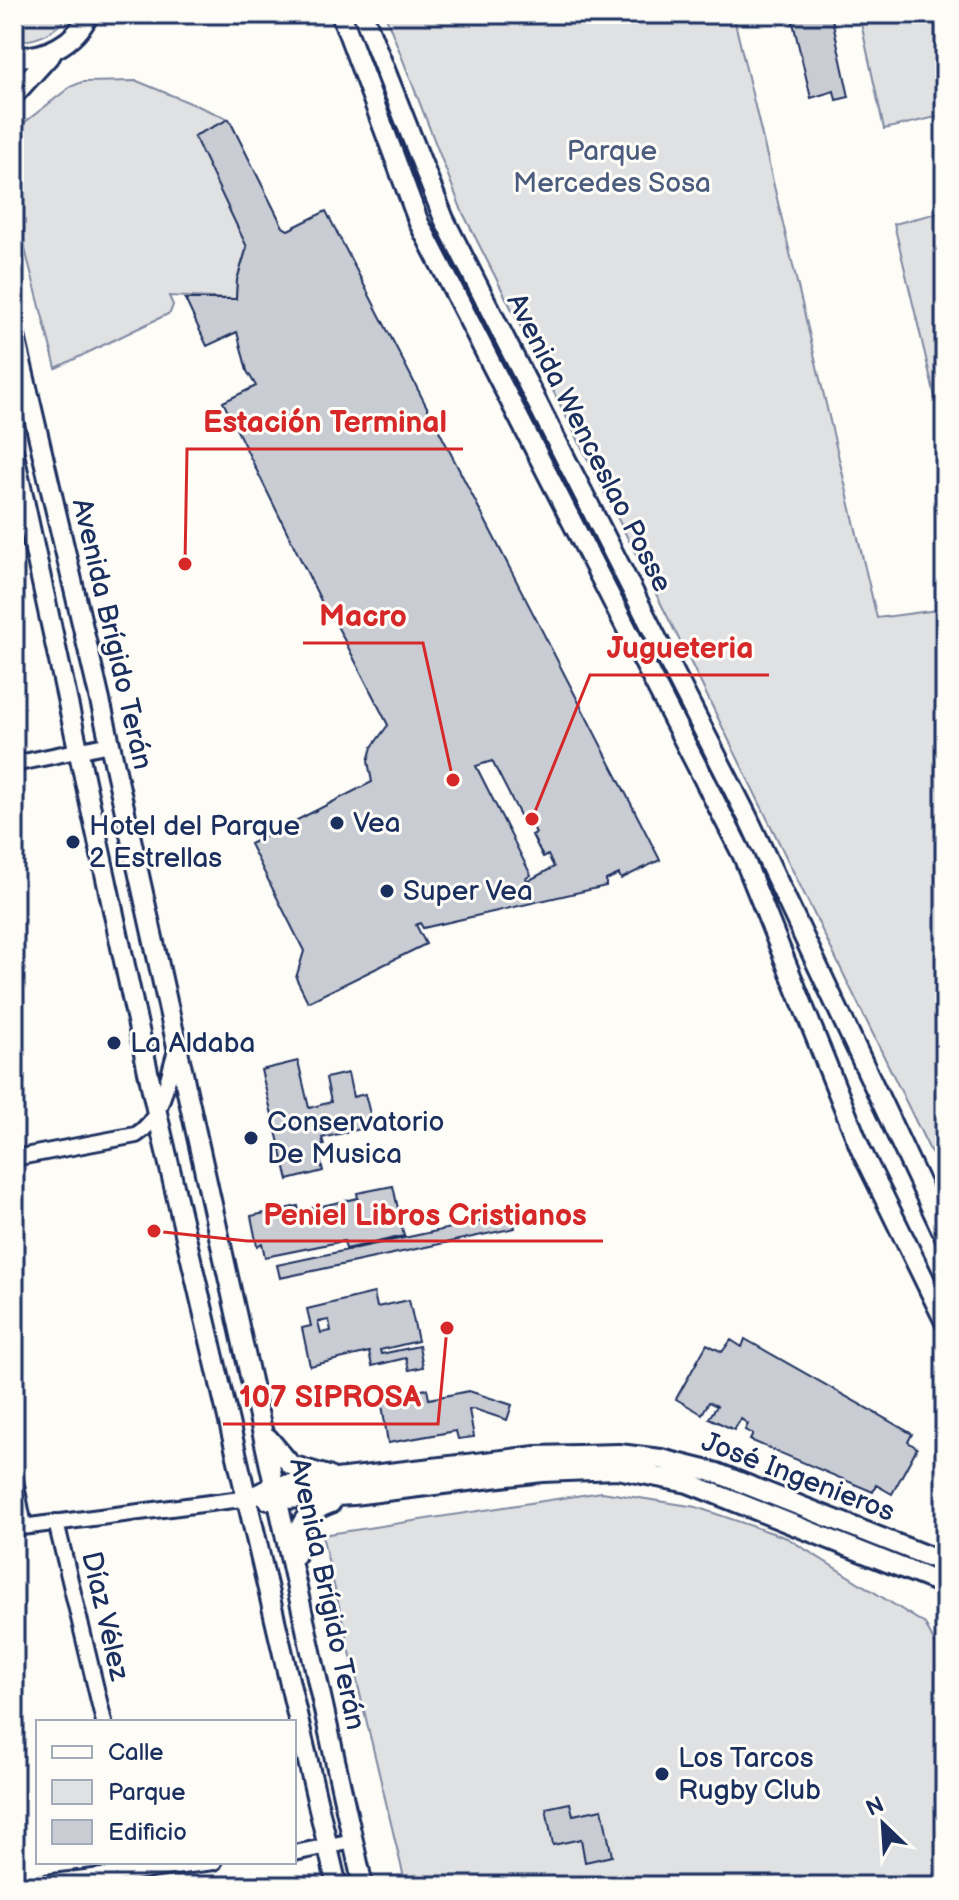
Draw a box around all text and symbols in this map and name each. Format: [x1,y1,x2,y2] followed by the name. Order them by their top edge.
[513,135,711,200] park label: Parque Mercedes Sosa
[499,288,679,598] street label: Avenida Wenceslao Posse
[187,395,463,449] callout: Estación Terminal
[203,405,447,441] text: Estación Terminal
[65,495,159,773] street label: Avenida Brígido Terán
[303,589,423,643] callout: Macro
[319,599,407,635] text: Macro
[590,621,769,675] callout: Jugueteria
[607,631,753,667] text: Jugueteria
[353,807,401,840] place label: Vea
[89,810,300,875] place label: Hotel del Parque 2 Estrellas
[328,814,346,832] marker: Vea
[64,833,82,851] marker: Hotel del Parque 2 Estrellas
[403,875,533,908] place label: Super Vea
[378,882,396,900] marker: Super Vea
[130,1027,255,1060] place label: La Aldaba
[105,1034,123,1052] marker: La Aldaba
[267,1106,444,1171] place label: Conservatorio De Musica
[242,1129,260,1147] marker: Conservatorio De Musica
[247,1187,603,1241] callout: Peniel Libros Cristianos
[263,1198,587,1234] text: Peniel Libros Cristianos
[223,1370,438,1424] callout: 107 SIPROSA
[239,1380,422,1416] text: 107 SIPROSA
[697,1425,899,1529] street label: José Ingenieros
[282,1455,372,1733] street label: Avenida Brígido Terán
[74,1548,136,1684] street label: Díaz Vélez
[36,1720,296,1864] legend
[108,1738,163,1767] text: Calle
[678,1742,821,1807] place label: Los Tarcos Rugby Club
[653,1765,671,1783] marker: Los Tarcos Rugby Club
[108,1778,186,1807] text: Parque
[843,1784,923,1864] north arrow
[862,1792,888,1823] text: N
[108,1818,187,1847] text: Edificio

